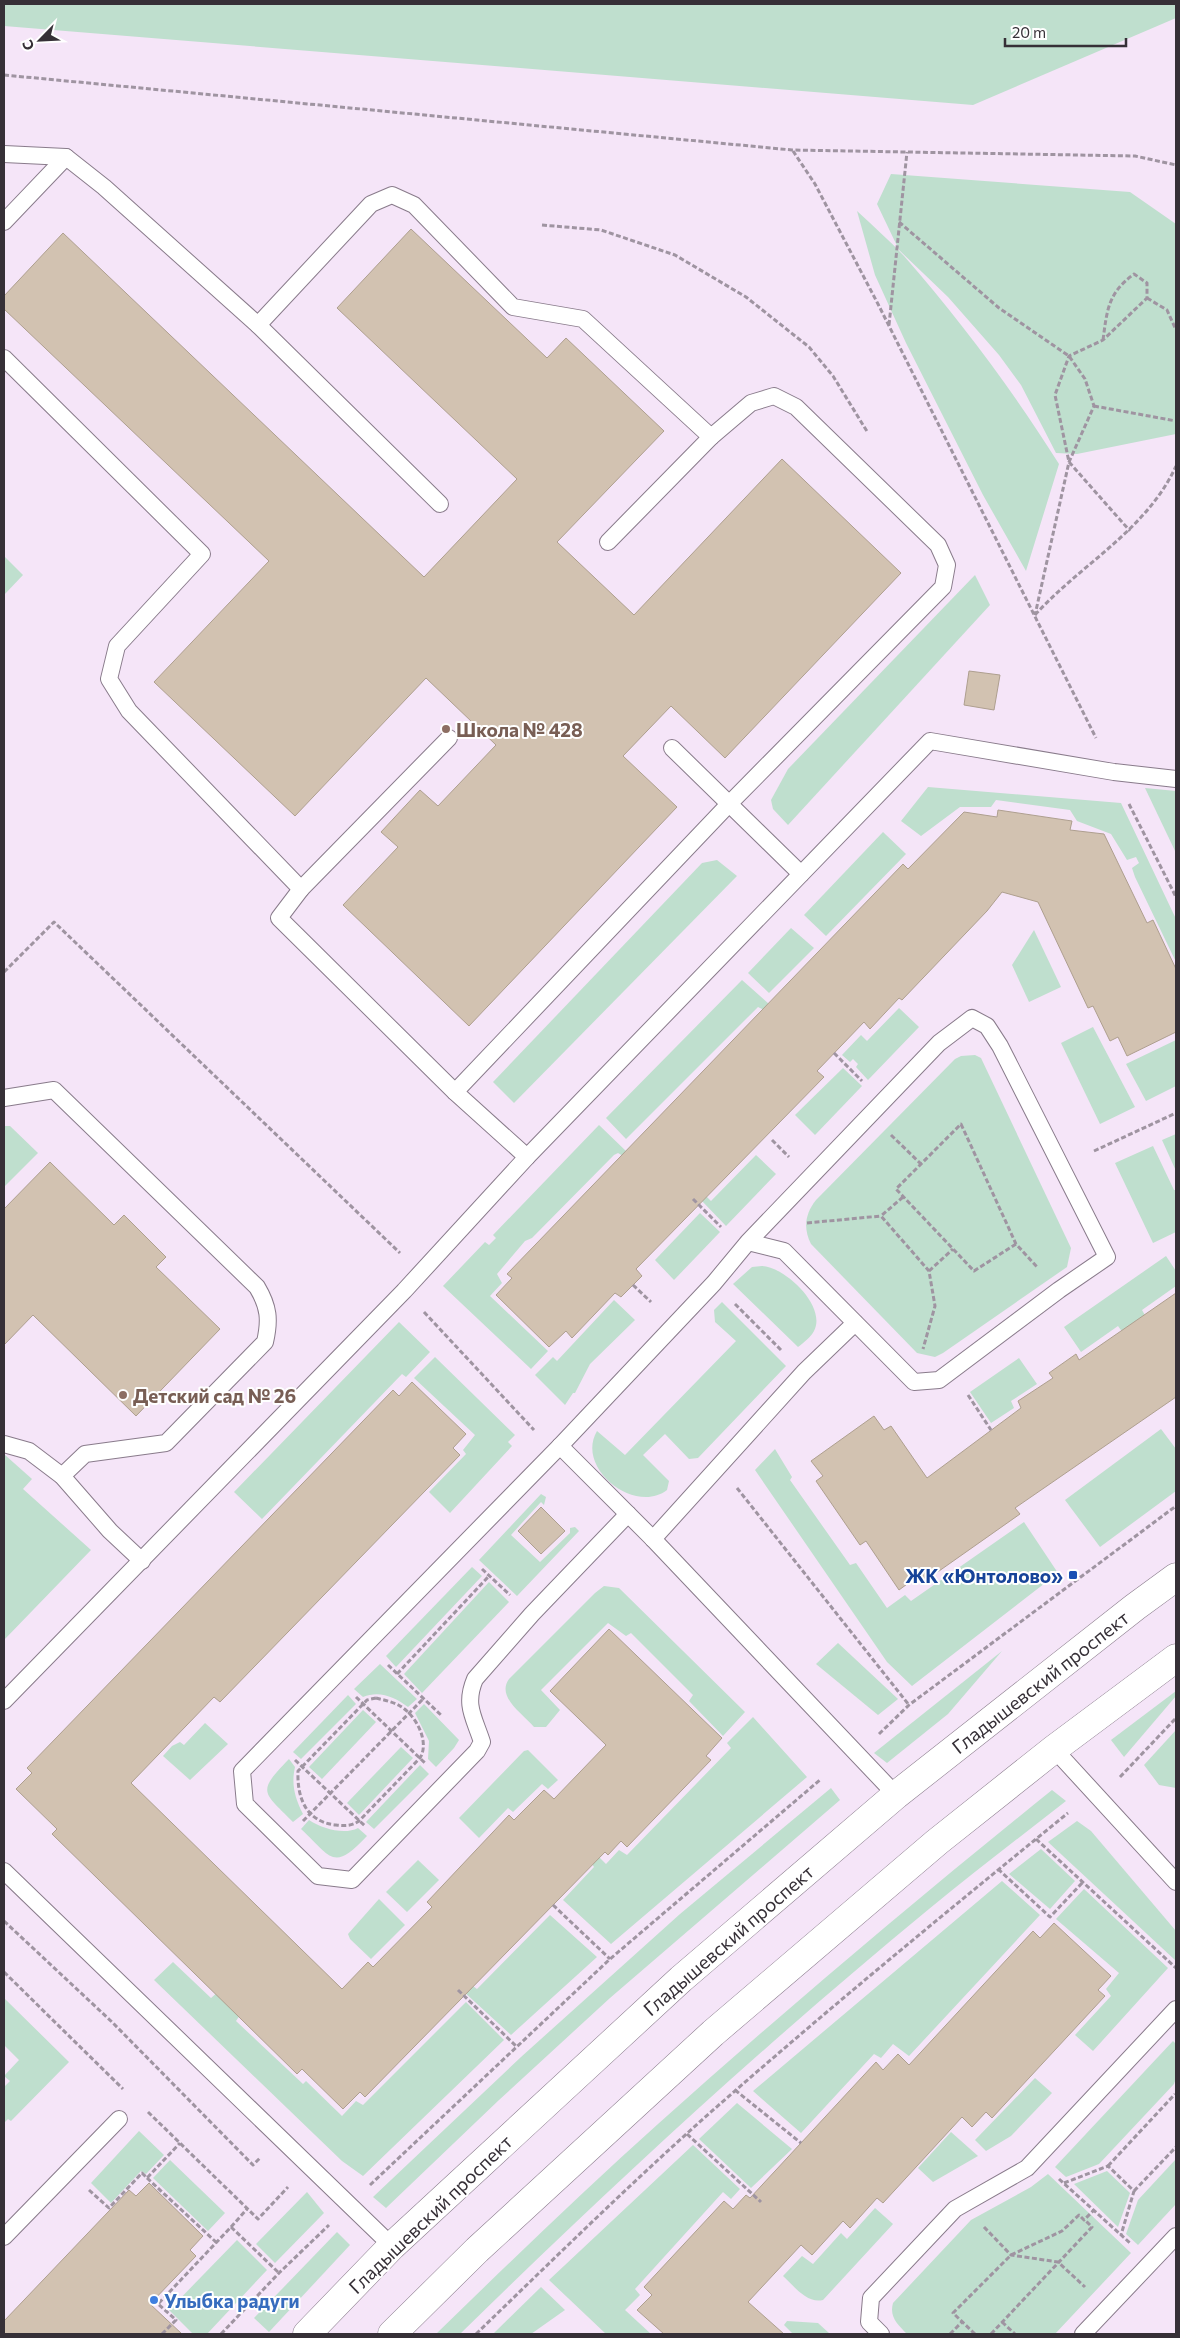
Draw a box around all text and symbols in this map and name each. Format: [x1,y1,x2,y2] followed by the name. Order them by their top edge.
[15,15,65,65] north arrow
[1005,15,1126,47] scale bar
[1012,23,1046,41] text: 20 m
[18,38,37,53] text: С
[456,718,583,741] place label: Школа № 428
[440,723,452,735] marker: Школа № 428
[133,1384,296,1407] place label: Детский сад № 26
[117,1389,129,1401] marker: Детский сад № 26
[905,1564,1063,1587] place label: ЖК «Юнтолово»
[1067,1569,1079,1581] marker: ЖК «Юнтолово»
[947,1606,1133,1758] street label: Гладышевский проспект
[638,1860,818,2020] street label: Гладышевский проспект
[344,2130,516,2298] street label: Гладышевский проспект
[164,2289,300,2312] place label: Улыбка радуги
[148,2294,160,2306] marker: Улыбка радуги

